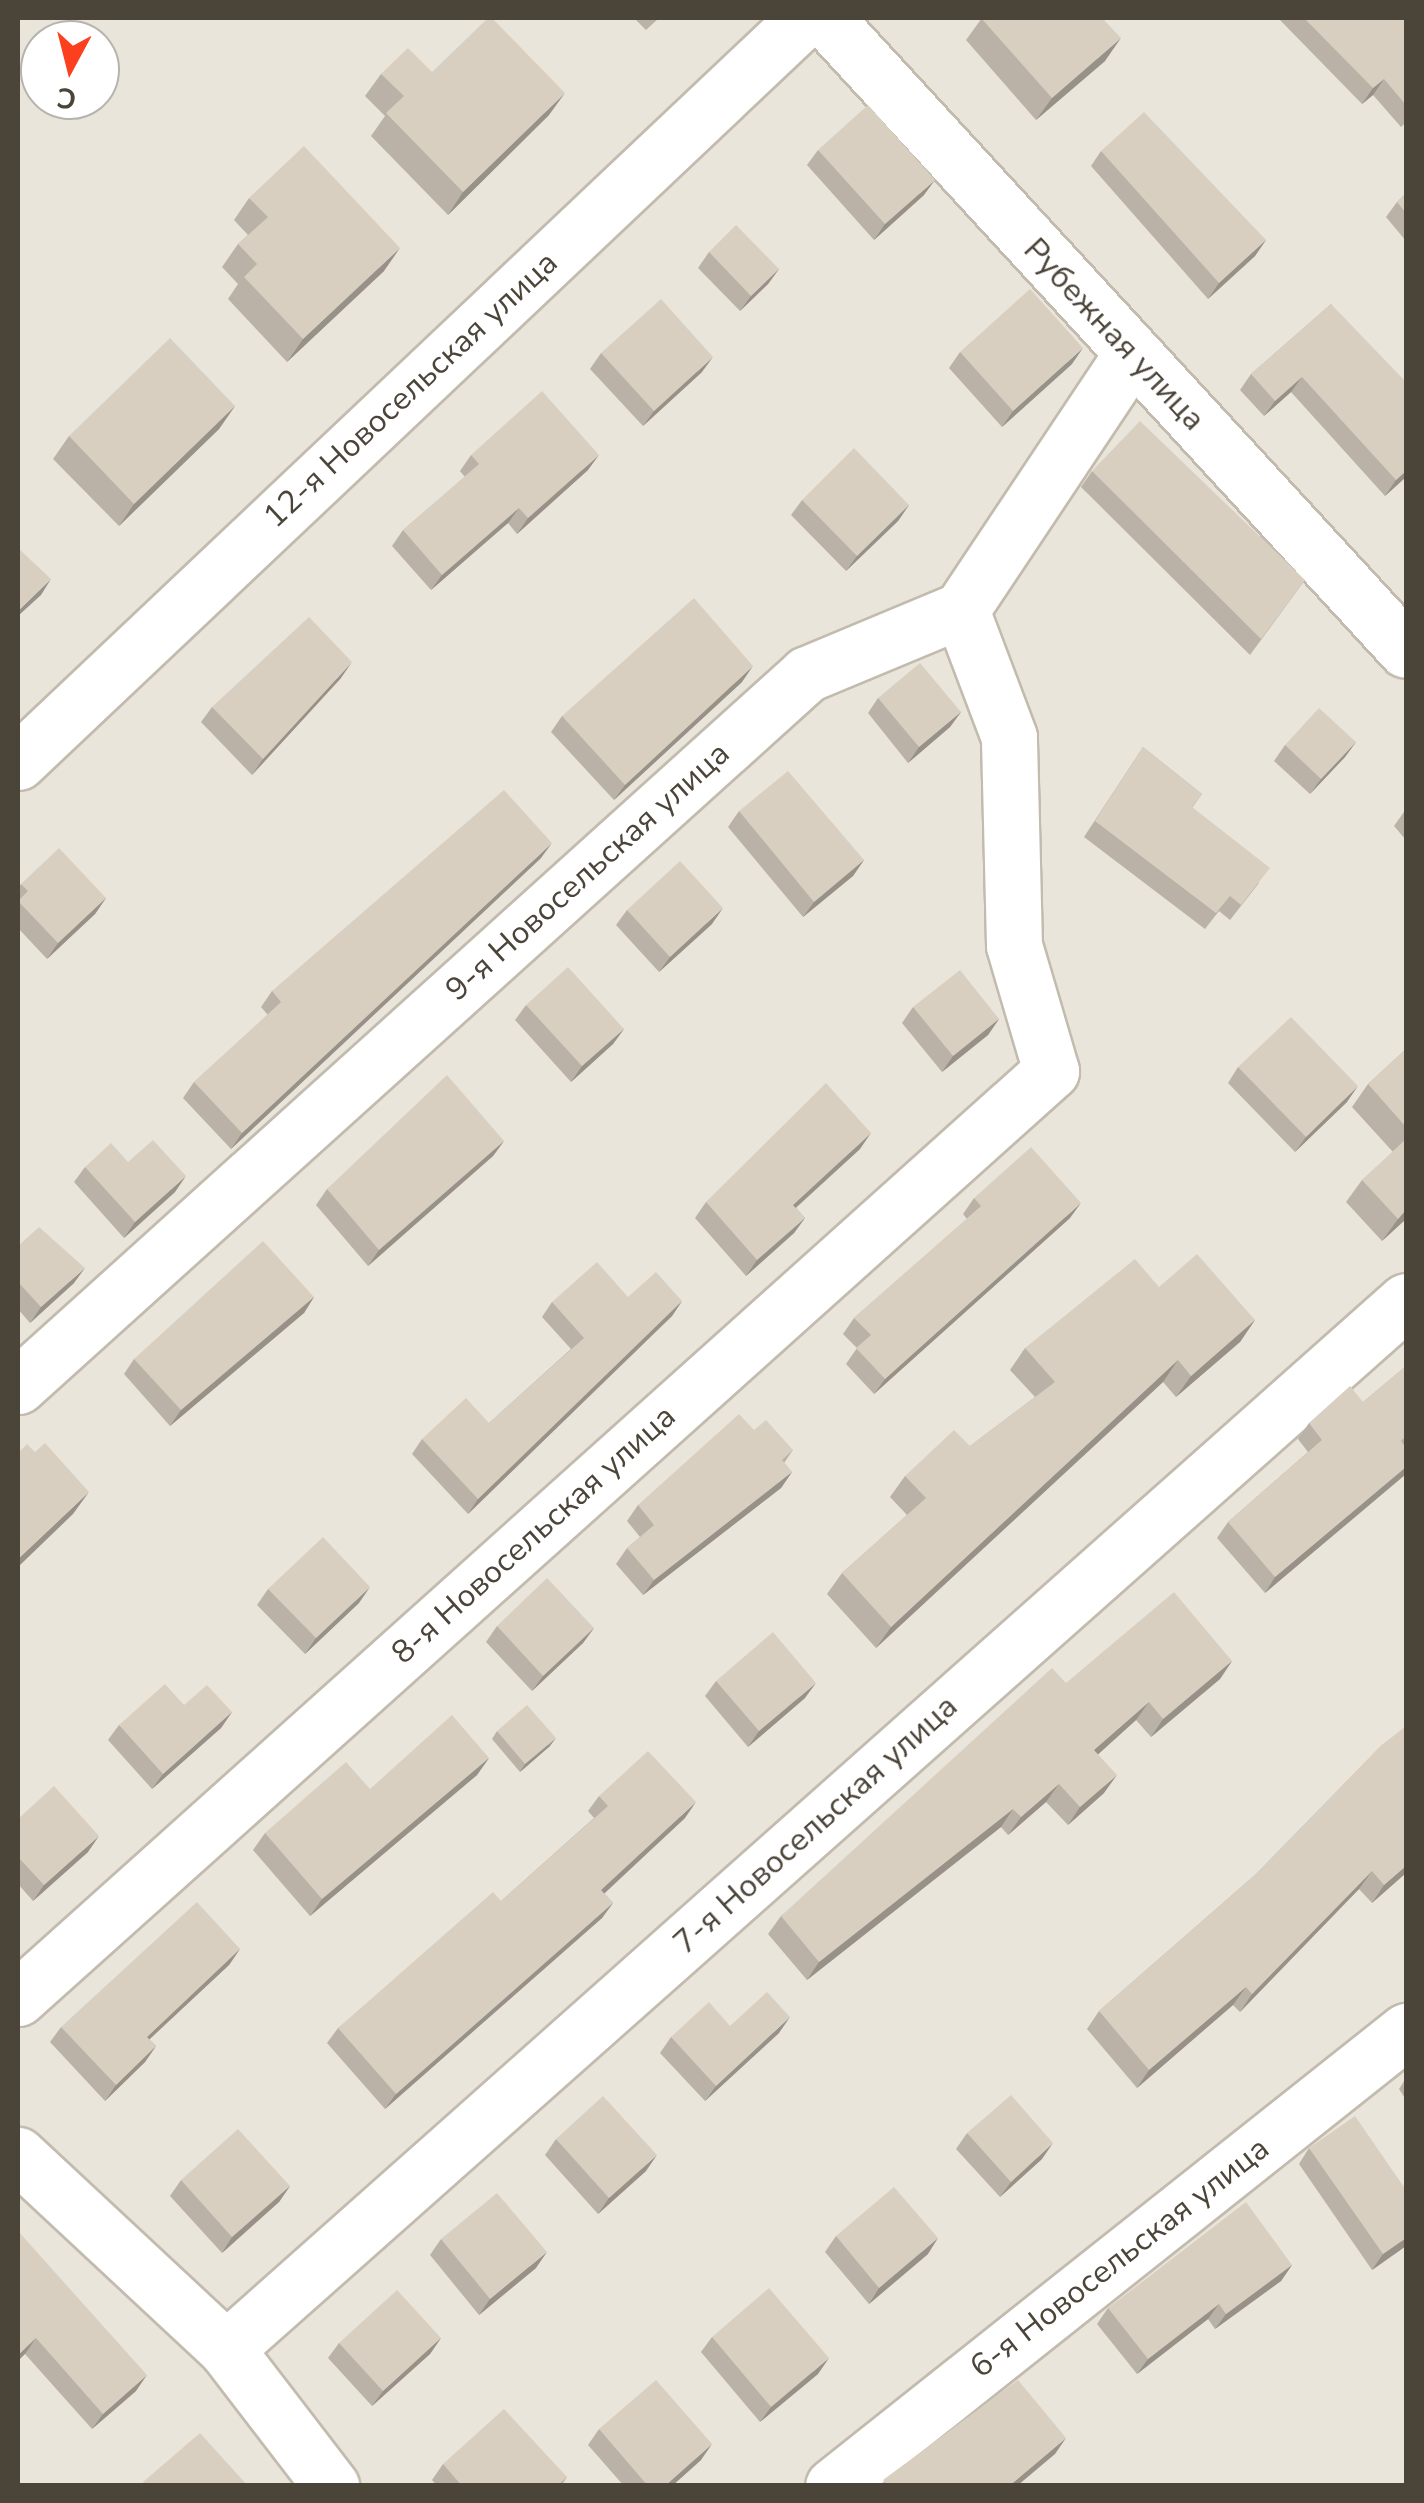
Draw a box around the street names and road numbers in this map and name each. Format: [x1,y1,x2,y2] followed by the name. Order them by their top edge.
[1015,231,1213,439] street label: Рубежная улица
[256,244,566,536] street label: 12-я Новосельская улица
[438,735,738,1009] street label: 9-я Новосельская улица
[384,1398,684,1672] street label: 8-я Новосельская улица
[666,1688,966,1962] street label: 7-я Новосельская улица
[963,2129,1277,2387] street label: 6-я Новосельская улица

